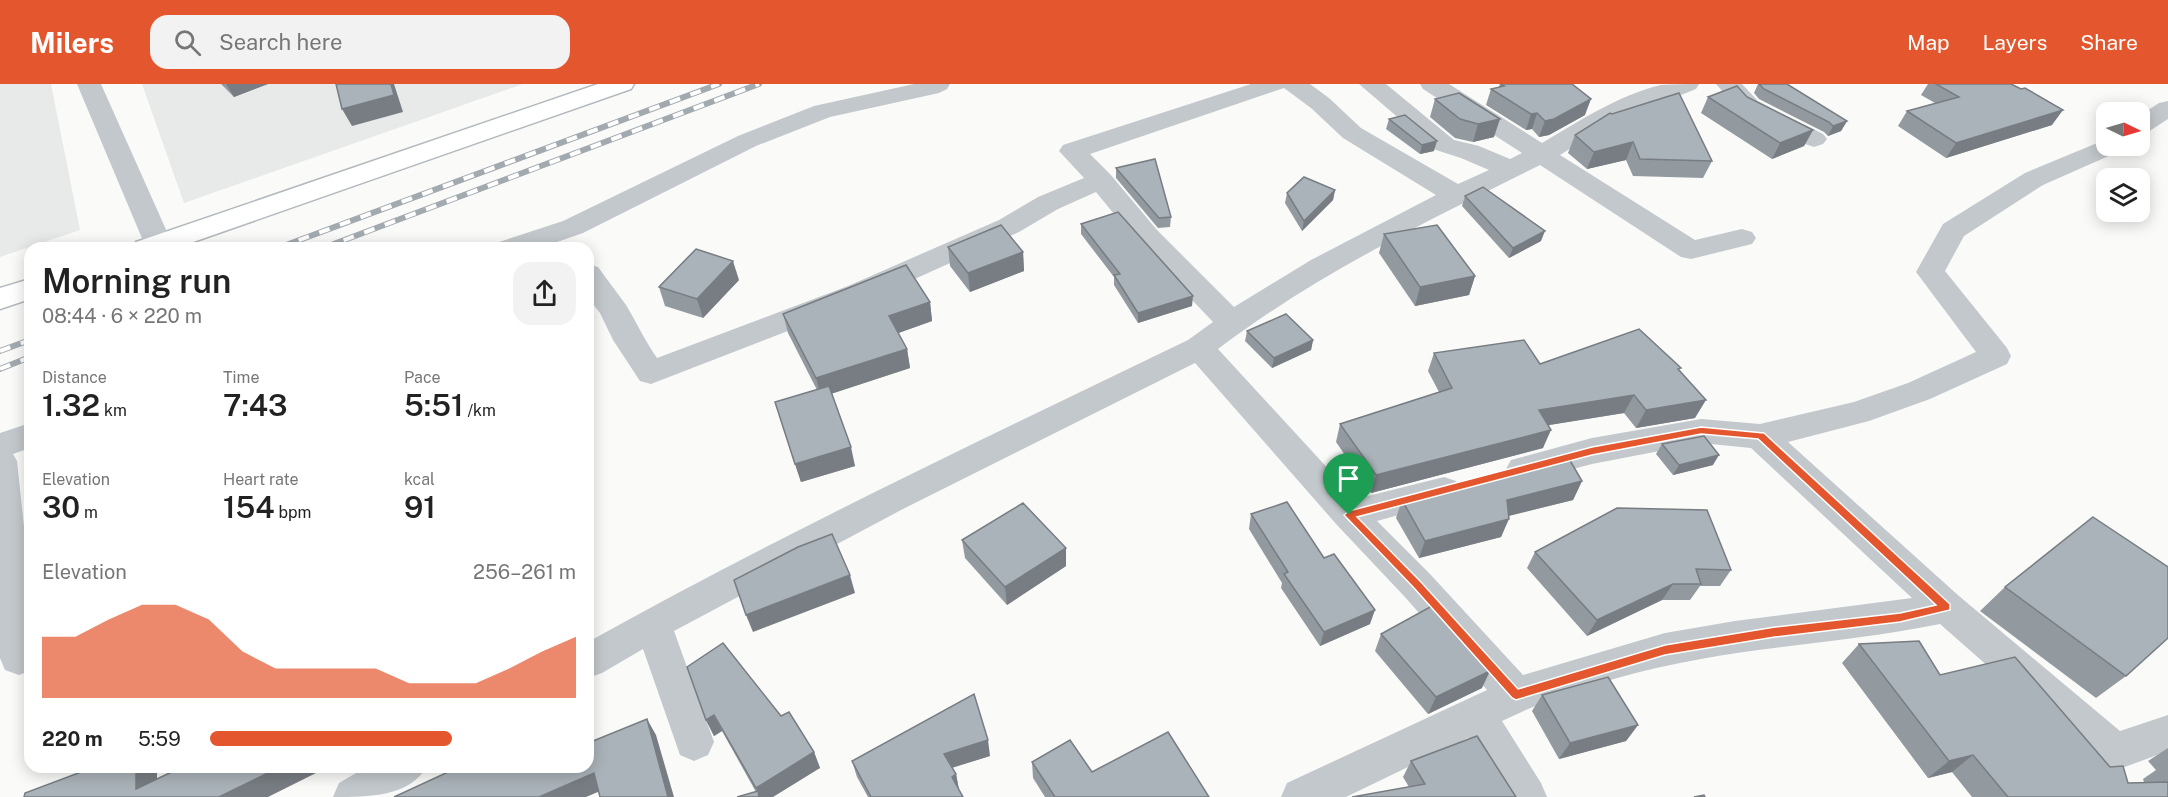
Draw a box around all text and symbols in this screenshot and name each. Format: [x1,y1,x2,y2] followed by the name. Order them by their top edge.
[150,15,570,69] search box
[30,26,114,59] text: Milers
[171,26,204,59] icon: search
[219,29,343,55] text: Search here
[1907,30,1950,55] text: Map
[1983,30,2047,55] text: Layers
[2080,30,2138,55] text: Share
[2096,102,2150,156] north arrow
[2096,102,2150,222] map controls
[2096,168,2150,222] button: layers
[42,262,231,300] text: Morning run
[513,262,576,325] button: share
[42,304,202,328] text: 08:44 · 6 × 220 m
[42,368,107,387] text: Distance
[223,368,259,387] text: Time
[404,368,441,387] text: Pace
[42,387,100,423] text: 1.32
[223,387,288,423] text: 7:43
[404,387,464,423] text: 5:51
[100,401,127,420] text: km
[464,401,496,420] text: /km
[1323,453,1374,515] pin
[1332,462,1365,495] icon: arrive
[42,470,110,489] text: Elevation
[223,470,299,489] text: Heart rate
[404,470,435,489] text: kcal
[42,489,80,525] text: 30
[223,489,275,525] text: 154
[404,489,436,525] text: 91
[80,503,98,522] text: m
[275,503,311,522] text: bpm
[42,560,127,584] text: Elevation
[473,560,576,584] text: 256–261 m
[42,727,103,751] text: 220 m
[138,727,181,751] text: 5:59

